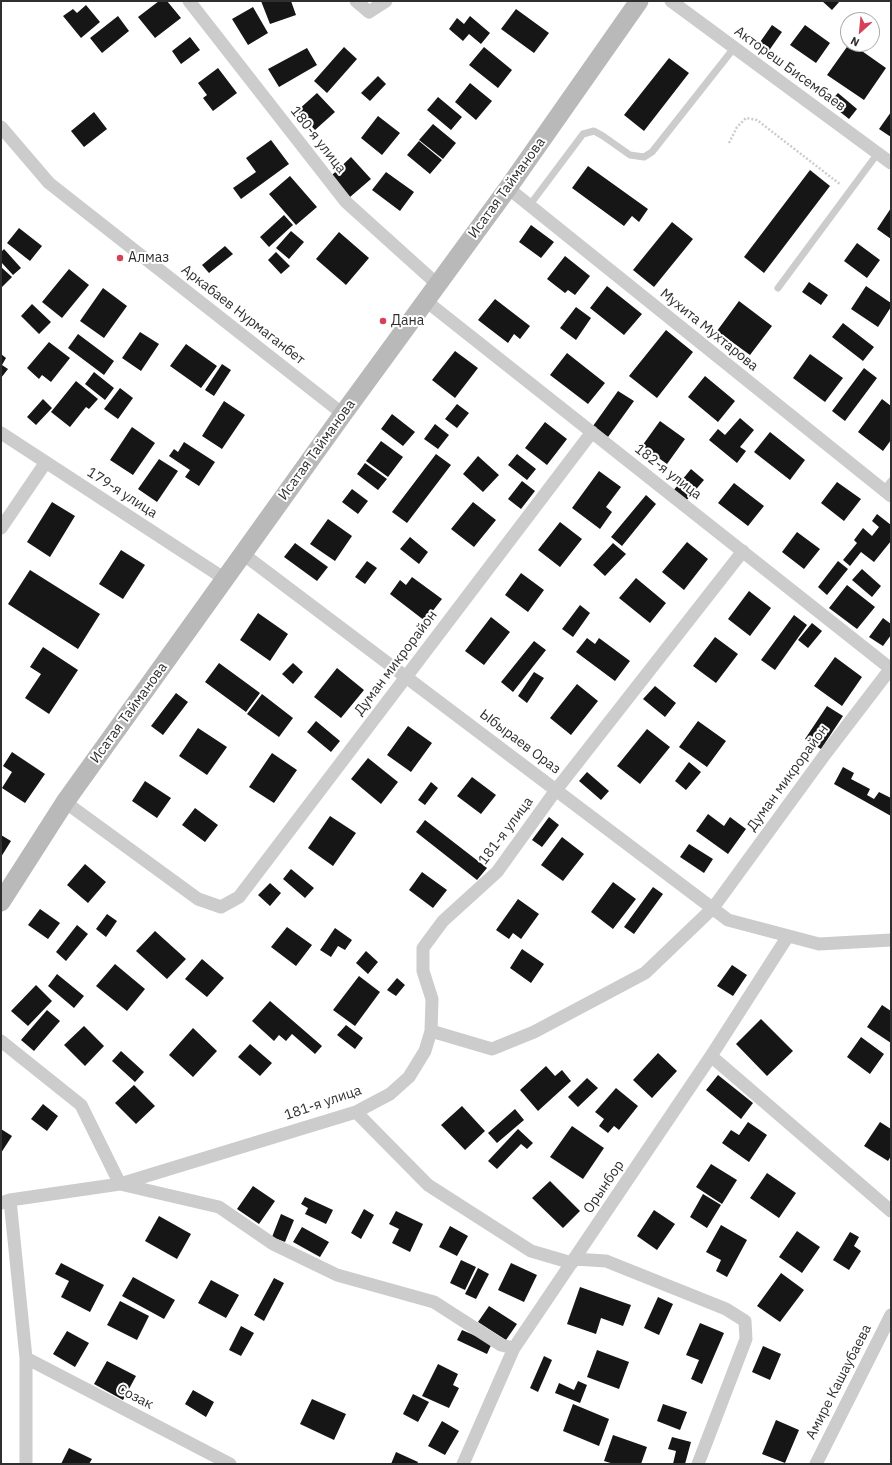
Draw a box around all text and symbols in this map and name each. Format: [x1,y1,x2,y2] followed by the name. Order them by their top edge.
[840,12,880,52] north arrow
[731,23,849,115] street label: Актореш Бисембаев
[848,34,862,50] text: N
[287,103,349,177] street label: 180-я улица
[465,134,549,242] street label: Исатая Тайманова
[128,250,169,266] place label: Алмаз
[115,253,125,263] marker: Алмаз
[178,262,308,368] street label: Аркабаев Нурмаганбет
[657,285,761,375] street label: Мухита Мухтарова
[391,313,424,329] place label: Дана
[378,316,388,326] marker: Дана
[275,396,359,504] street label: Исатая Тайманова
[631,441,705,503] street label: 182-я улица
[84,464,160,522] street label: 179-я улица
[351,607,441,719] street label: Думан микрорайон
[87,659,171,767] street label: Исатая Тайманова
[476,706,564,778] street label: Ыбыраев Ораз
[744,722,832,834] street label: Думан микрорайон
[475,794,537,868] street label: 181-я улица
[282,1082,364,1124] street label: 181-я улица
[580,1157,628,1217] street label: Орынбор
[803,1322,875,1442] street label: Амире Кашаубаева
[114,1381,156,1413] street label: Созак

